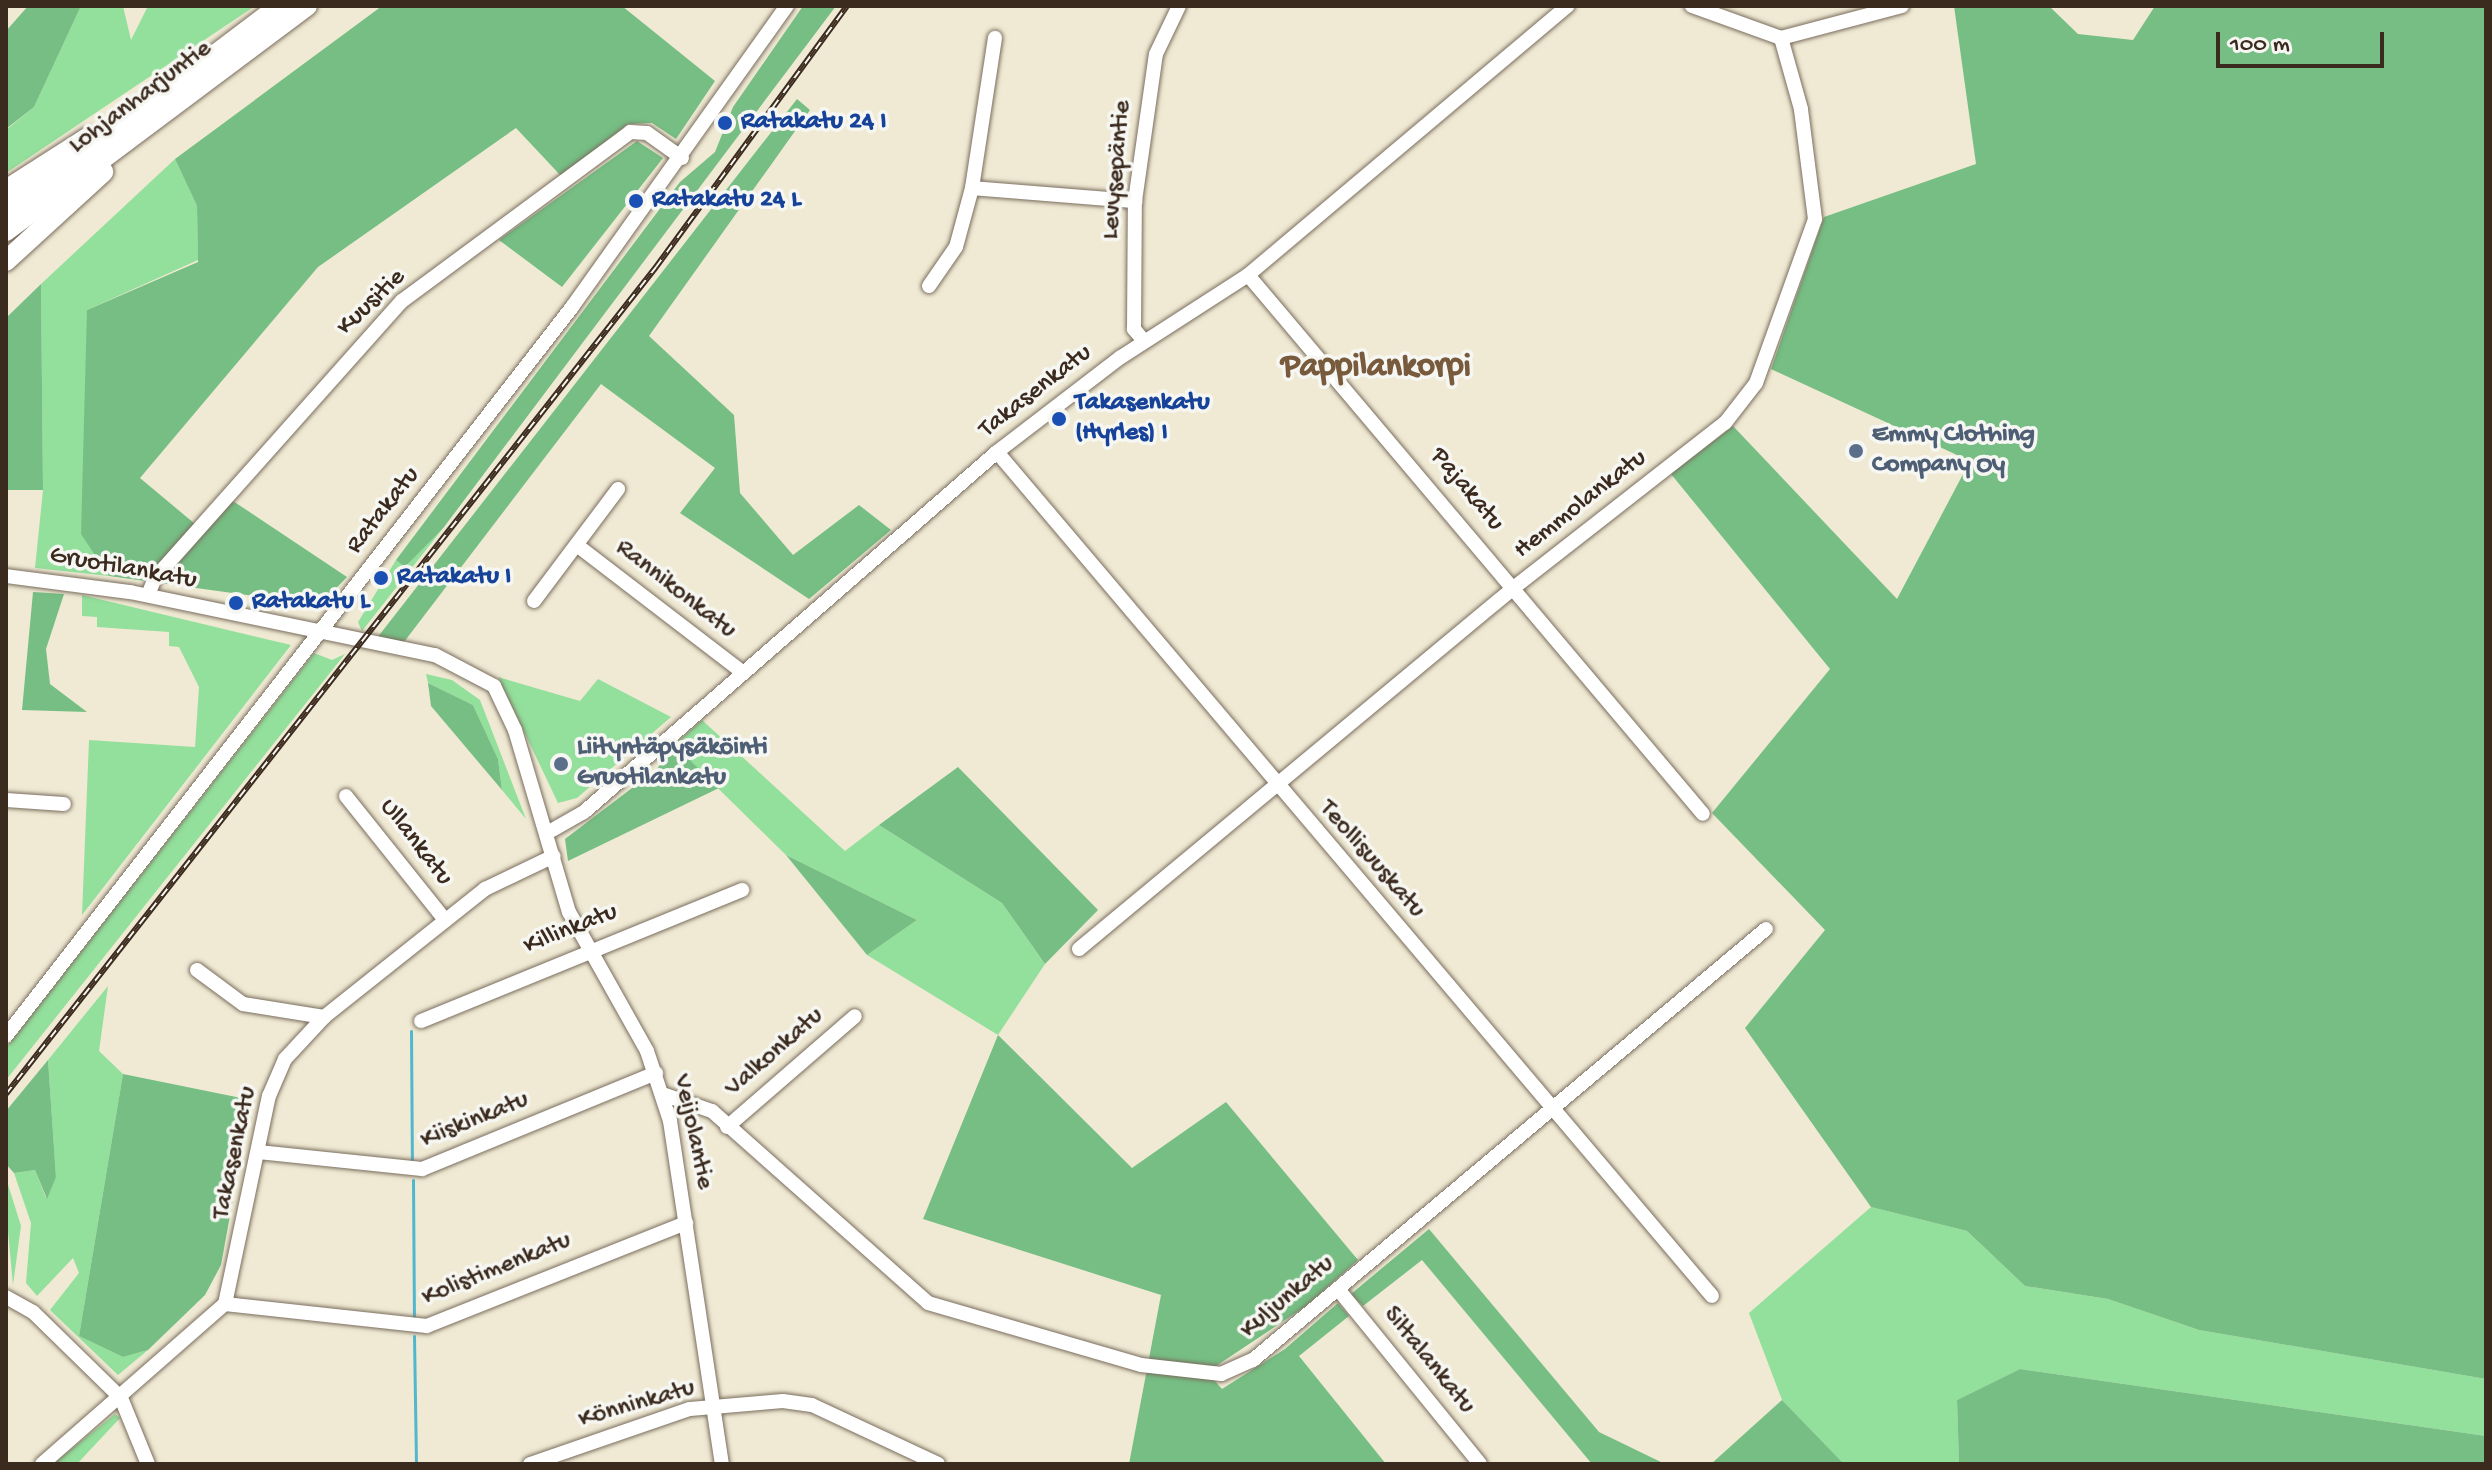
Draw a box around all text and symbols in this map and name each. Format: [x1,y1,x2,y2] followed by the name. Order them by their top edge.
[2220,16,2388,66] scale bar
[2230,31,2290,60] text: 100 m
[63,34,219,162] street label: Lohjanharjuntie
[1096,99,1140,241] street label: Levysepäntie
[741,107,887,139] place label: Ratakatu 24 I
[716,114,734,132] marker: Ratakatu 24 I
[652,185,801,217] place label: Ratakatu 24 L
[627,192,645,210] marker: Ratakatu 24 L
[331,263,413,343] street label: Kuusitie
[973,338,1099,446] street label: Takasenkatu
[1281,349,1471,389] district label: Pappilankorpi
[1075,388,1210,450] place label: Takasenkatu (Hyrles) I
[1050,410,1068,428] marker: Takasenkatu (Hyrles) I
[1872,420,2035,482] place label: Emmy Clothing Company Oy
[1422,442,1510,538] street label: Pajakatu
[1847,442,1865,460] marker: Emmy Clothing Company Oy
[1508,443,1654,567] street label: Hemmolankatu
[340,461,428,561] street label: Ratakatu
[608,533,742,647] street label: Rannikonkatu
[47,541,199,597] street label: Gruotilankatu
[397,562,511,594] place label: Ratakatu I
[372,569,390,587] marker: Ratakatu I
[252,587,370,619] place label: Ratakatu L
[227,594,245,612] marker: Ratakatu L
[577,733,768,794] place label: Liityntäpysäköinti Gruotilankatu
[552,755,570,773] marker: Liityntäpysäköinti Gruotilankatu
[371,793,459,893] street label: Ullankatu
[1311,795,1431,925] street label: Teollisuuskatu
[520,897,622,963] street label: Killinkatu
[719,1002,831,1104] street label: Valkonkatu
[665,1072,719,1192] street label: Veijolantie
[207,1084,265,1222] street label: Takasenkatu
[416,1085,534,1157] street label: Kiiskinkatu
[418,1226,576,1314] street label: Kolistimenkatu
[1235,1250,1341,1346] street label: Kuljunkatu
[1375,1301,1481,1421] street label: Siltalankatu
[575,1374,699,1436] street label: Könninkatu

